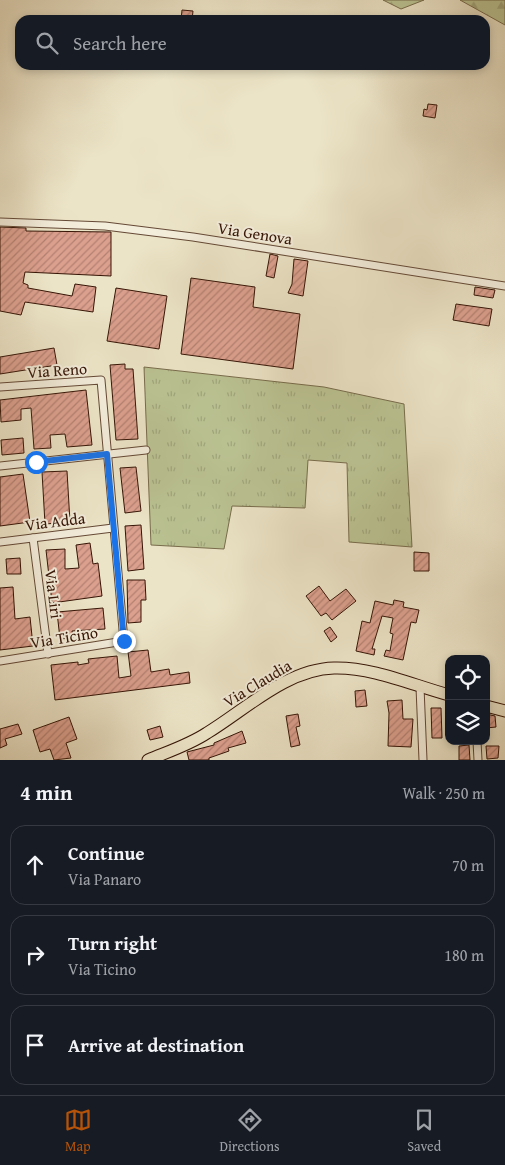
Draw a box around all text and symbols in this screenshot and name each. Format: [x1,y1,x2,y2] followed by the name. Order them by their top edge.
[15,15,490,70] search box
[33,29,61,57] icon: search
[73,29,167,57] text: Search here
[216,215,294,251] street label: Via Genova
[26,356,88,384] street label: Via Reno
[25,451,48,474] route start
[24,505,87,537] street label: Via Adda
[39,568,69,620] street label: Via Liri
[28,620,100,654] street label: Via Ticino
[113,630,136,653] route end
[218,653,296,713] street label: Via Claudia
[445,655,490,745] map controls
[445,655,490,700] button: locate
[445,700,490,745] button: layers
[20,777,72,808] text: 4 min
[402,781,485,805] text: Walk · 250 m
[68,839,145,867] text: Continue
[21,851,49,879] icon: ahead
[452,853,484,877] text: 70 m
[68,867,141,891] text: Via Panaro
[68,929,157,957] text: Turn right
[21,941,49,969] icon: right
[444,943,484,967] text: 180 m
[68,957,136,981] text: Via Ticino
[21,1031,49,1059] icon: arrive
[68,1031,244,1059] text: Arrive at destination
[64,1106,92,1156] tab: Map
[219,1106,280,1156] tab: Directions
[407,1106,441,1156] tab: Saved

